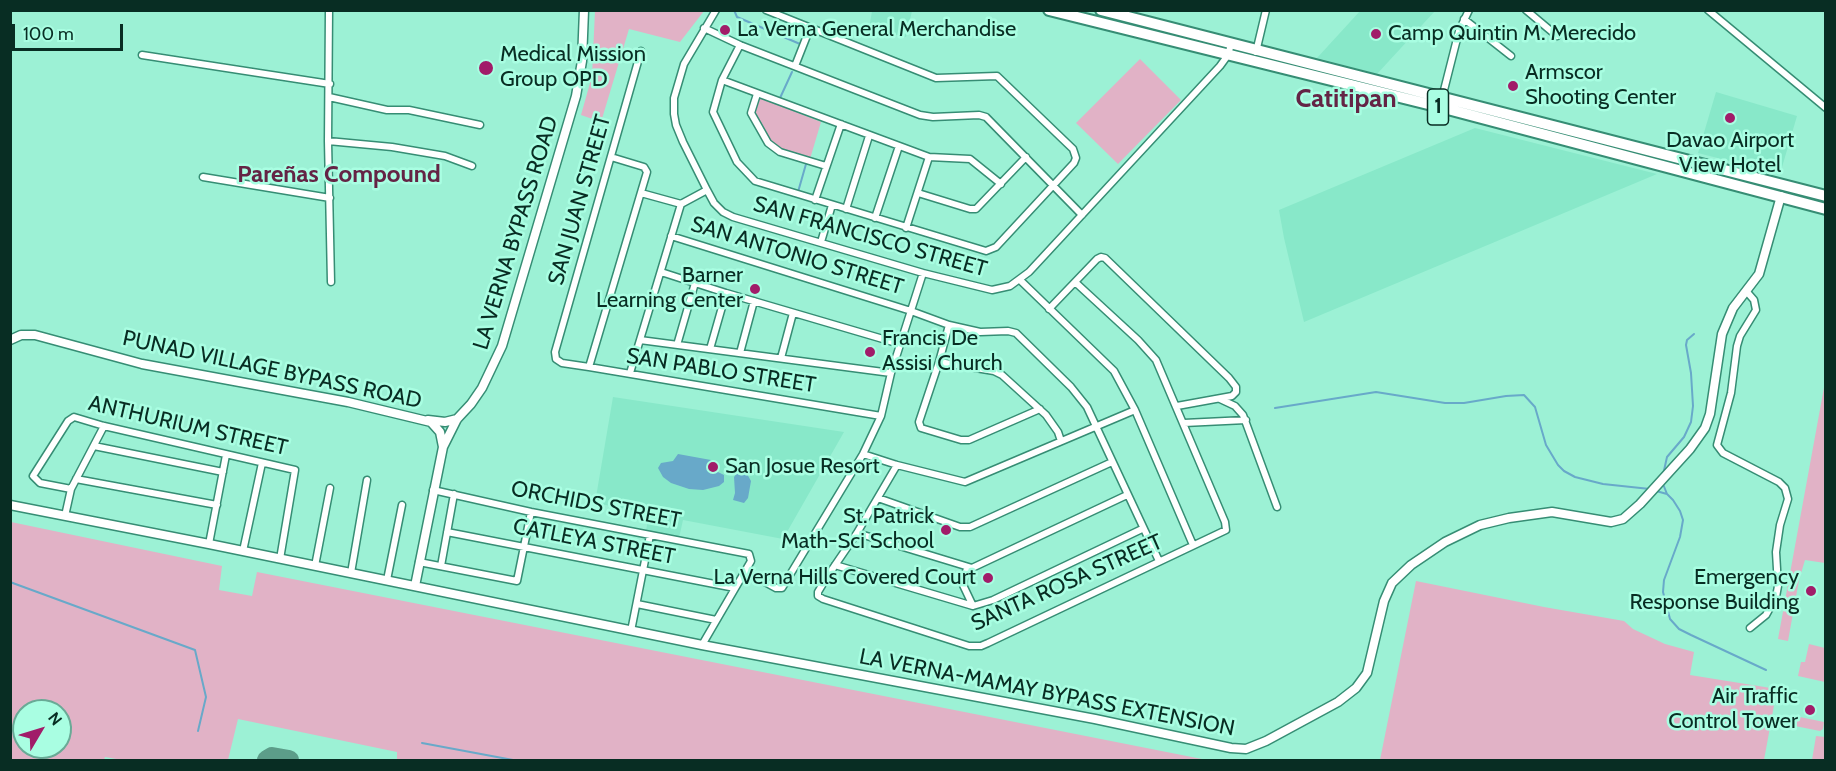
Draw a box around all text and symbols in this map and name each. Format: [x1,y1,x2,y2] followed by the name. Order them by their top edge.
[15,12,126,50] scale bar
[737,17,1016,43] place label: La Verna General Merchandise
[1388,21,1636,47] place label: Camp Quintin M. Merecido
[23,23,74,45] text: 100 m
[718,23,732,37] marker: La Verna General Merchandise
[1369,27,1383,41] marker: Camp Quintin M. Merecido
[500,42,646,94] place label: Medical Mission Group OPD
[477,59,495,77] marker: Medical Mission Group OPD
[1525,60,1676,112] place label: Armscor Shooting Center
[1506,79,1520,93] marker: Armscor Shooting Center
[1295,83,1397,115] district label: Catitipan
[1428,89,1448,125] road number: 1
[1723,111,1737,125] marker: Davao Airport View Hotel
[543,112,617,288] street label: SAN JUAN STREET
[468,113,564,353] street label: LA VERNA BYPASS ROAD
[1666,128,1794,180] place label: Davao Airport View Hotel
[237,161,441,189] district label: Pareñas Compound
[750,191,990,283] street label: SAN FRANCISCO STREET
[687,211,907,301] street label: SAN ANTONIO STREET
[596,263,743,314] place label: Barner Learning Center
[748,282,762,296] marker: Barner Learning Center
[120,325,424,415] street label: PUNAD VILLAGE BYPASS ROAD
[882,326,1003,378] place label: Francis De Assisi Church
[624,343,818,399] street label: SAN PABLO STREET
[863,345,877,359] marker: Francis De Assisi Church
[86,390,290,462] street label: ANTHURIUM STREET
[725,454,880,480] place label: San Josue Resort
[706,460,720,474] marker: San Josue Resort
[509,476,683,534] street label: ORCHIDS STREET
[781,504,934,556] place label: St. Patrick Math-Sci School
[511,513,677,571] street label: CATLEYA STREET
[939,523,953,537] marker: St. Patrick Math-Sci School
[967,529,1167,637] street label: SANTA ROSA STREET
[714,565,976,591] place label: La Verna Hills Covered Court
[1629,565,1799,616] place label: Emergency Response Building
[981,571,995,585] marker: La Verna Hills Covered Court
[1804,584,1818,598] marker: Emergency Response Building
[857,644,1237,742] street label: LA VERNA-MAMAY BYPASS EXTENSION
[1668,684,1798,736] place label: Air Traffic Control Tower
[12,699,72,759] north arrow
[1803,703,1817,717] marker: Air Traffic Control Tower
[44,709,66,729] text: N

